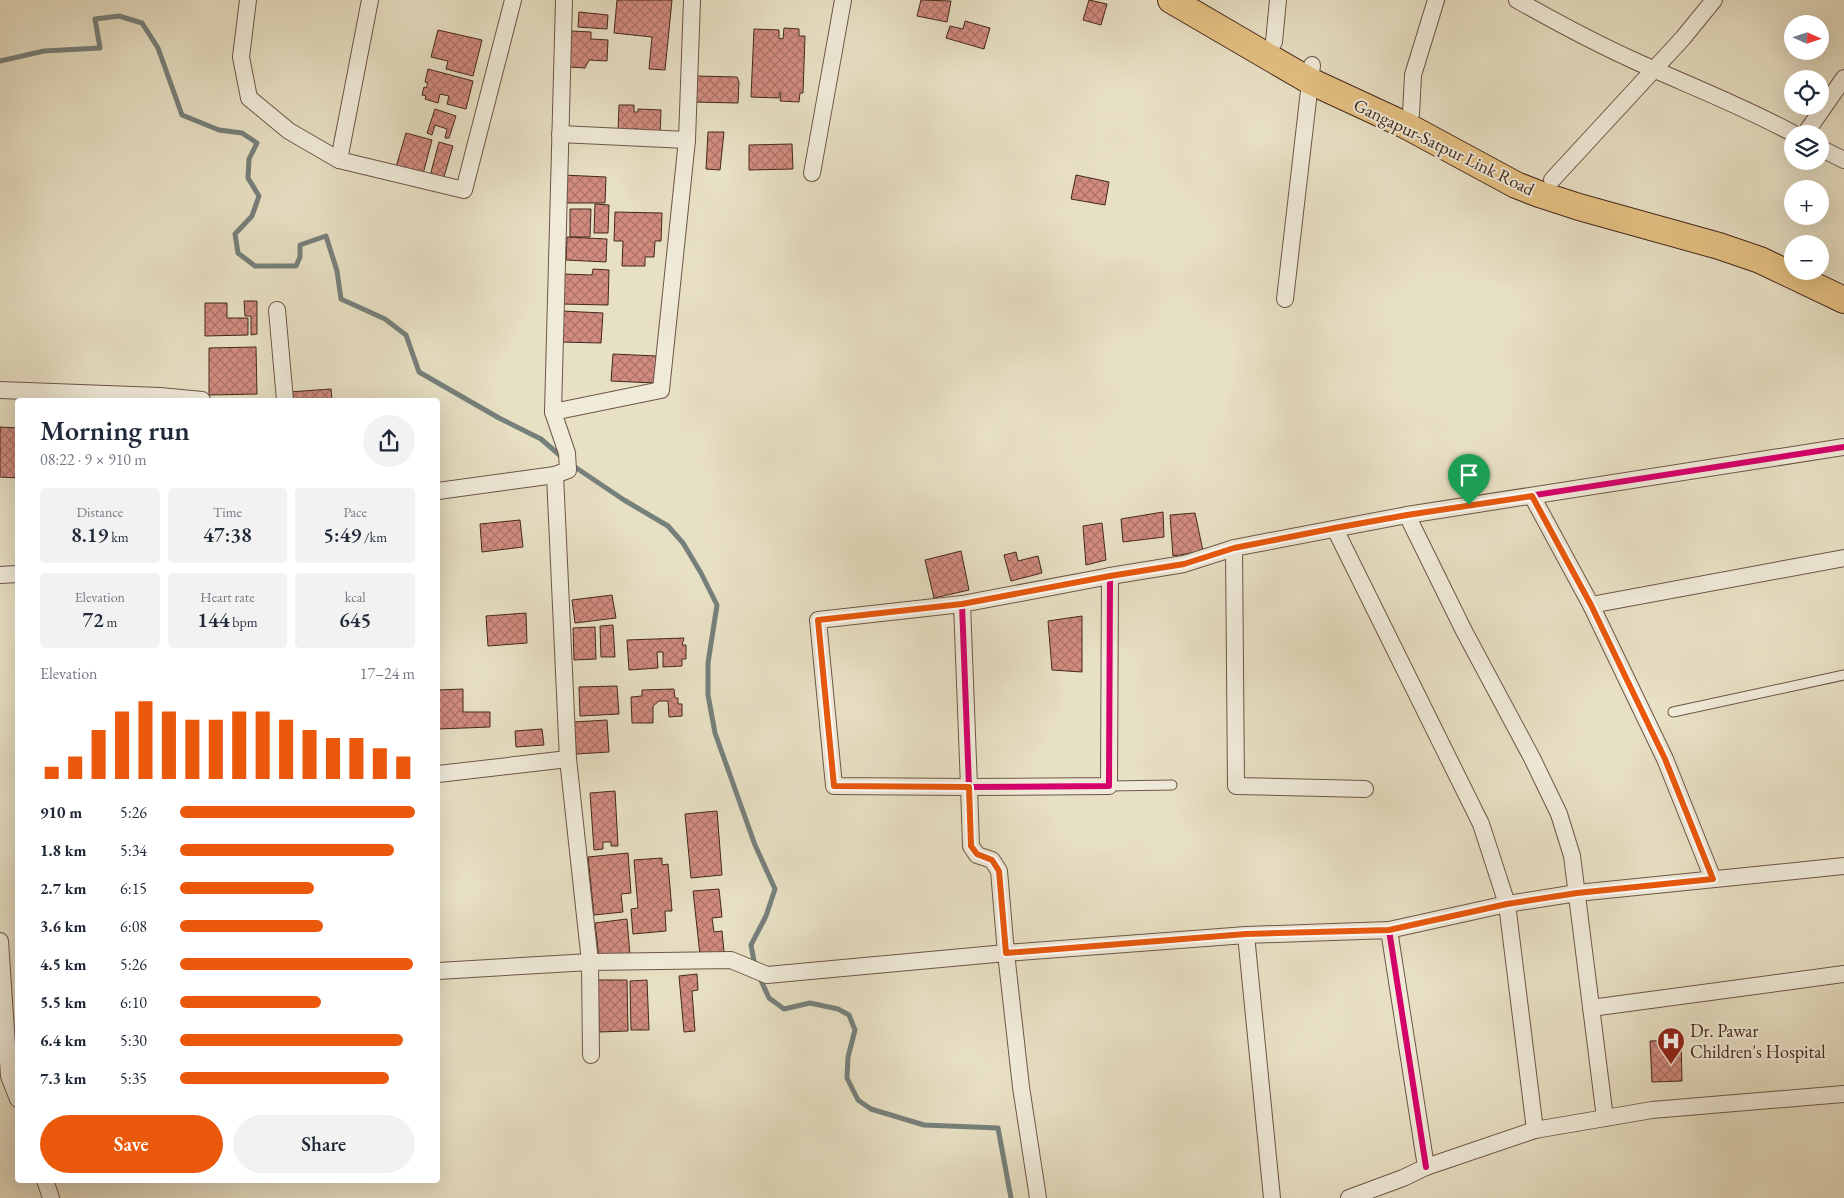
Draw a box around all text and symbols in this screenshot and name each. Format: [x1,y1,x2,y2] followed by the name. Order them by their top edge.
[1784,15,1829,60] north arrow
[1784,15,1829,280] map controls
[1784,70,1829,115] button: locate
[1350,93,1539,201] street label: Gangapur-Satpur Link Road
[1784,125,1829,170] button: layers
[1784,180,1829,225] button: +
[1784,235,1829,280] button: −
[40,412,190,448] text: Morning run
[363,415,415,467] button: share
[40,449,147,470] text: 08:22 · 9 × 910 m
[1448,454,1490,505] pin
[1455,461,1483,489] icon: arrive
[76,503,123,521] text: Distance
[213,503,242,521] text: Time
[343,503,367,521] text: Pace
[71,521,108,548] text: 8.19
[203,521,252,548] text: 47:38
[323,521,361,548] text: 5:49
[108,528,129,546] text: km
[361,528,387,546] text: /km
[75,588,125,606] text: Elevation
[200,588,255,606] text: Heart rate
[345,588,366,606] text: kcal
[82,606,104,633] text: 72
[197,606,230,633] text: 144
[339,606,371,633] text: 645
[104,613,117,631] text: m
[230,613,258,631] text: bpm
[40,663,98,684] text: Elevation
[360,663,415,684] text: 17–24 m
[40,802,82,823] text: 910 m
[120,802,147,823] text: 5:26
[40,840,86,861] text: 1.8 km
[120,840,147,861] text: 5:34
[40,878,86,899] text: 2.7 km
[120,878,147,899] text: 6:15
[40,916,86,937] text: 3.6 km
[120,916,147,937] text: 6:08
[40,954,86,975] text: 4.5 km
[120,954,147,975] text: 5:26
[40,992,86,1013] text: 5.5 km
[120,992,147,1013] text: 6:10
[1690,1019,1826,1063] place label: Dr. Pawar Children's Hospital
[1656,1026,1686,1065] hospital icon: Dr. Pawar Children's Hospital
[40,1030,86,1051] text: 6.4 km
[120,1030,147,1051] text: 5:30
[40,1068,86,1089] text: 7.3 km
[120,1068,147,1089] text: 5:35
[40,1115,223,1173] button: Save
[233,1115,415,1173] button: Share

